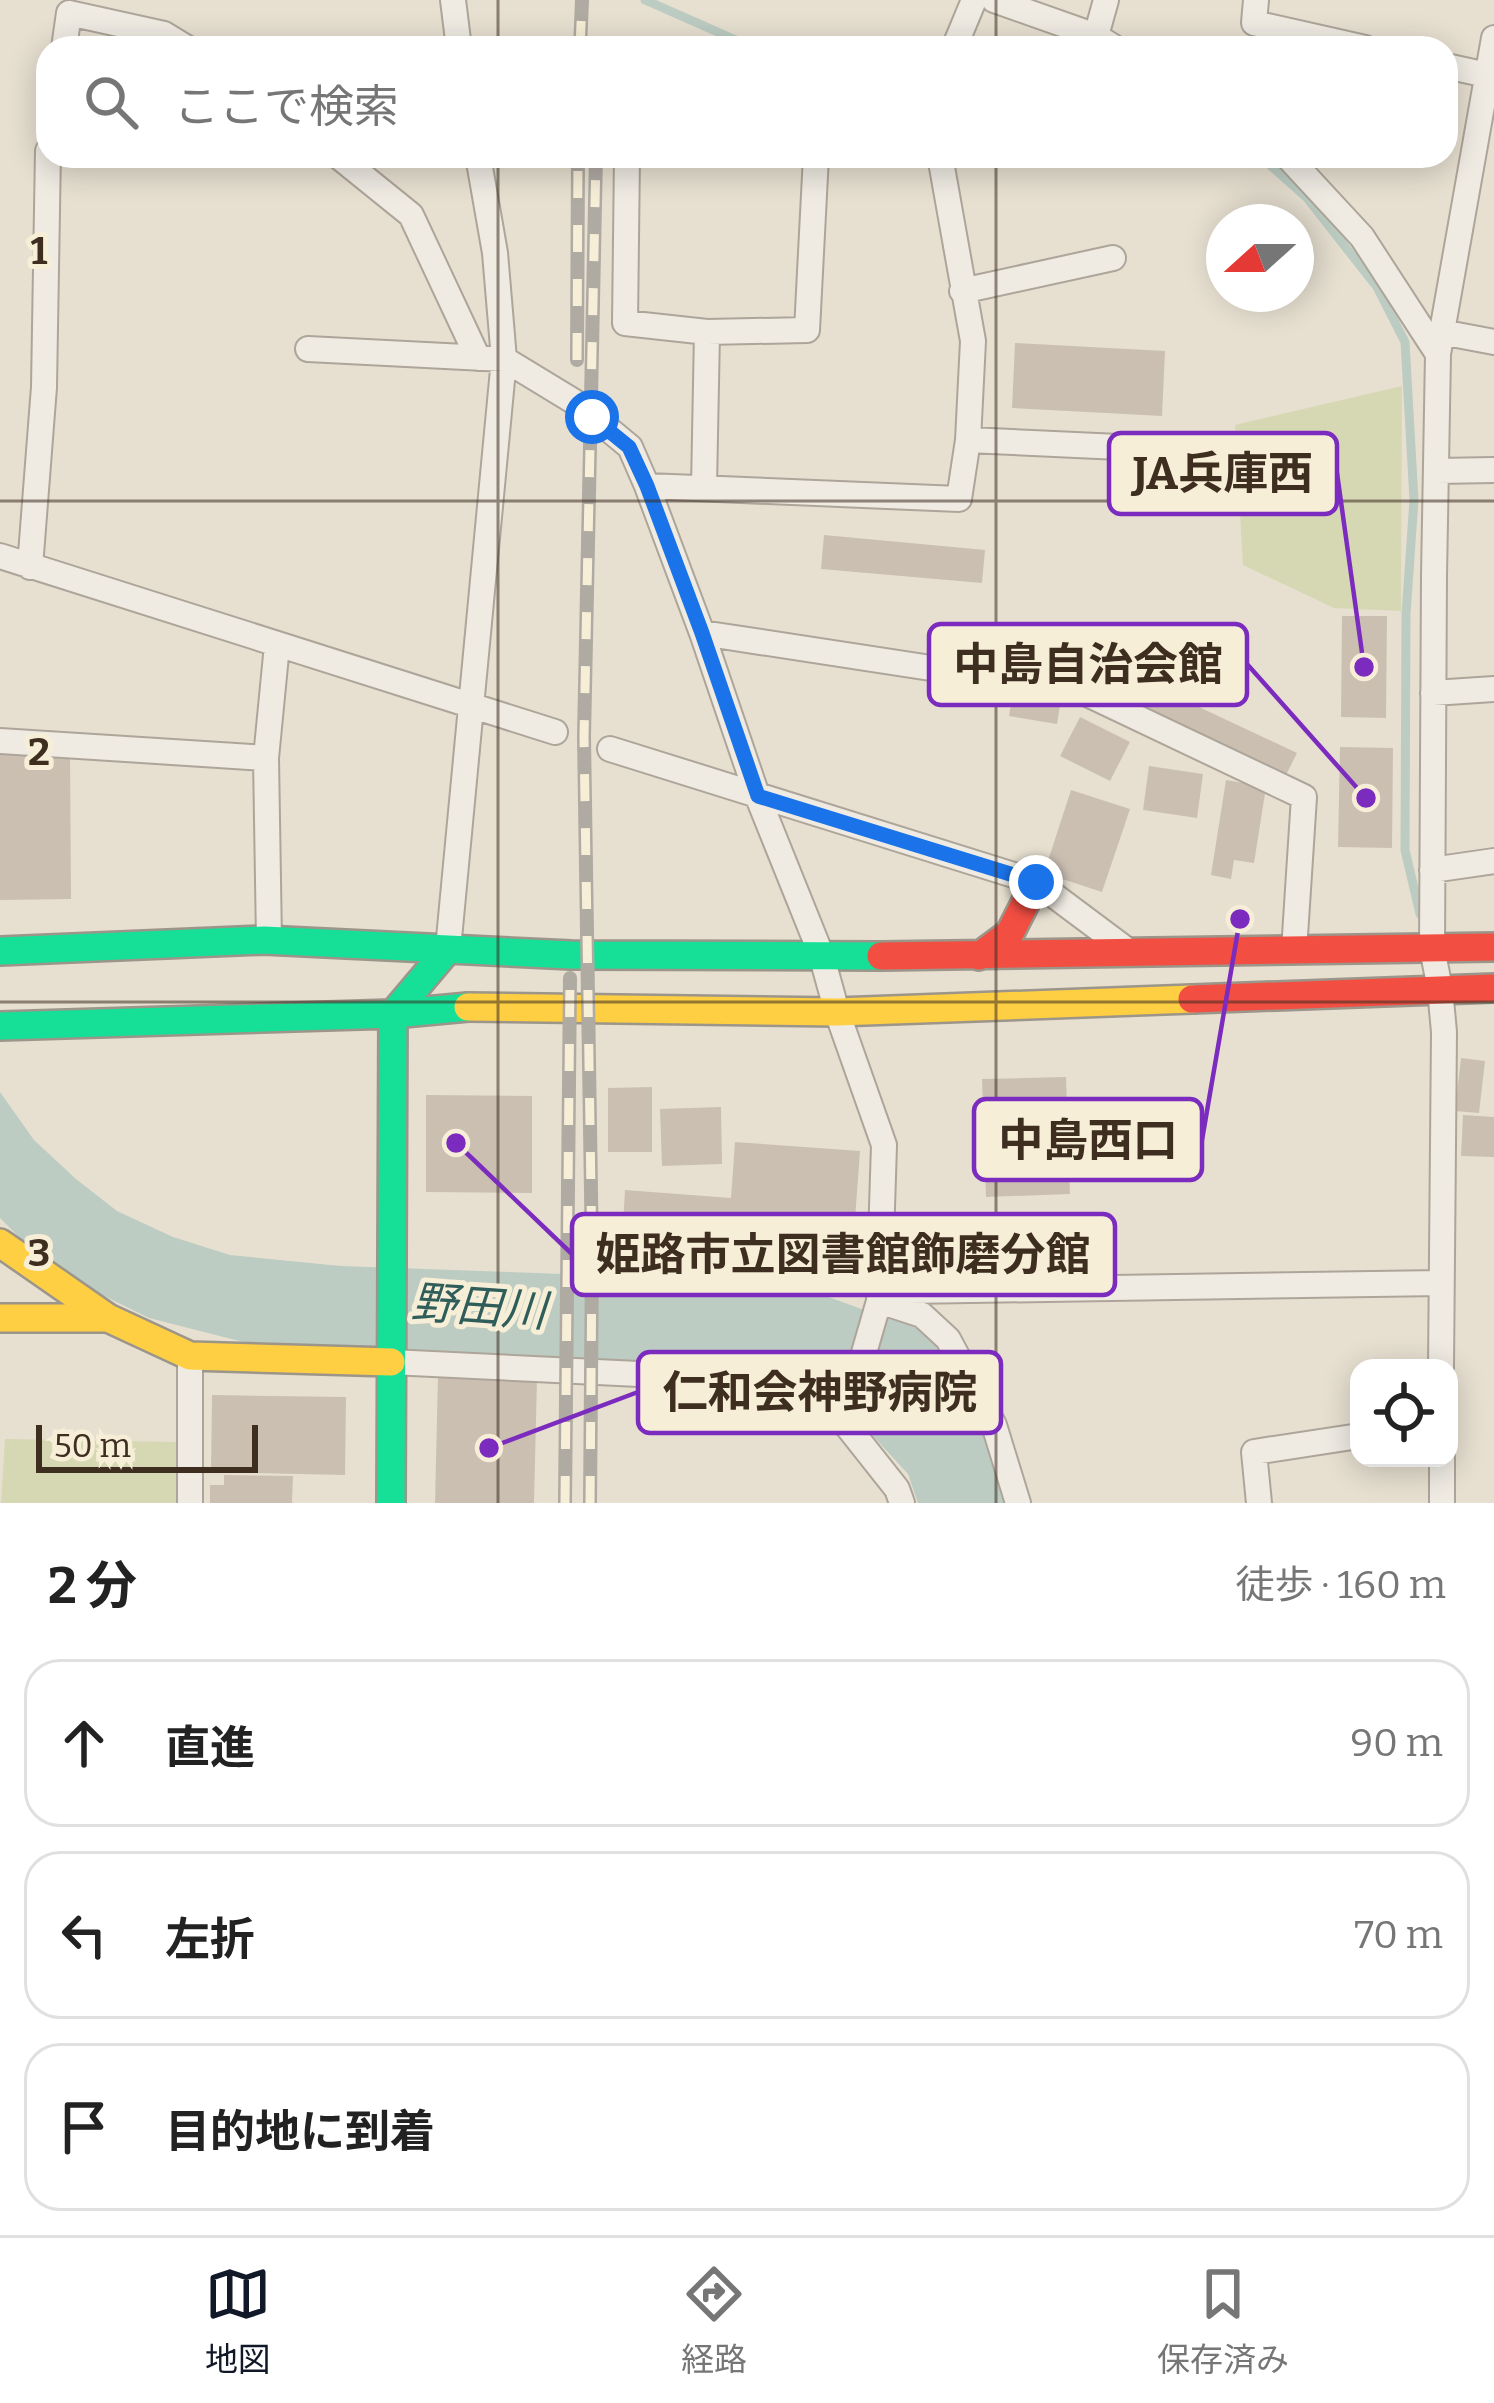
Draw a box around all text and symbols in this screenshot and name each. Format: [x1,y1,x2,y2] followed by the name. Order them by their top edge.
[36,36,1458,168] search box
[78,69,144,135] icon: search
[174,80,399,134] text: ここで検索
[1206,204,1314,312] north arrow
[31,228,48,274] text: 1
[565,390,619,444] route start
[1109,433,1337,514] callout: JA兵庫西
[1131,447,1313,501] text: JA兵庫西
[929,624,1247,705] callout: 中島自治会館
[953,638,1223,692] text: 中島自治会館
[28,729,50,775] text: 2
[1009,855,1063,909] route end
[974,1099,1202,1180] callout: 中島西口
[998,1114,1178,1168] text: 中島西口
[572,1214,1115,1295] callout: 姫路市立図書館飾磨分館
[595,1228,1091,1282] text: 姫路市立図書館飾磨分館
[28,1230,50,1276] text: 3
[410,1275,552,1339] water label: 野田川
[638,1352,1001,1433] callout: 仁和会神野病院
[1350,1359,1458,1467] map controls
[1350,1359,1458,1467] button: locate
[662,1366,978,1420] text: 仁和会神野病院
[36,1419,258,1472] scale bar
[54,1426,131,1466] text: 50 m
[48,1555,137,1617] text: 2 分
[1235,1562,1446,1608] text: 徒歩 · 160 m
[51,1710,117,1776] icon: ahead
[1350,1720,1443,1766] text: 90 m
[165,1721,255,1775] text: 直進
[51,1902,117,1968] icon: left
[1354,1912,1443,1958] text: 70 m
[165,1913,255,1967] text: 左折
[51,2094,117,2160] icon: arrive
[165,2105,435,2159] text: 目的地に到着
[205,2261,271,2381] tab: 地図
[681,2261,747,2381] tab: 経路
[1157,2261,1289,2381] tab: 保存済み

